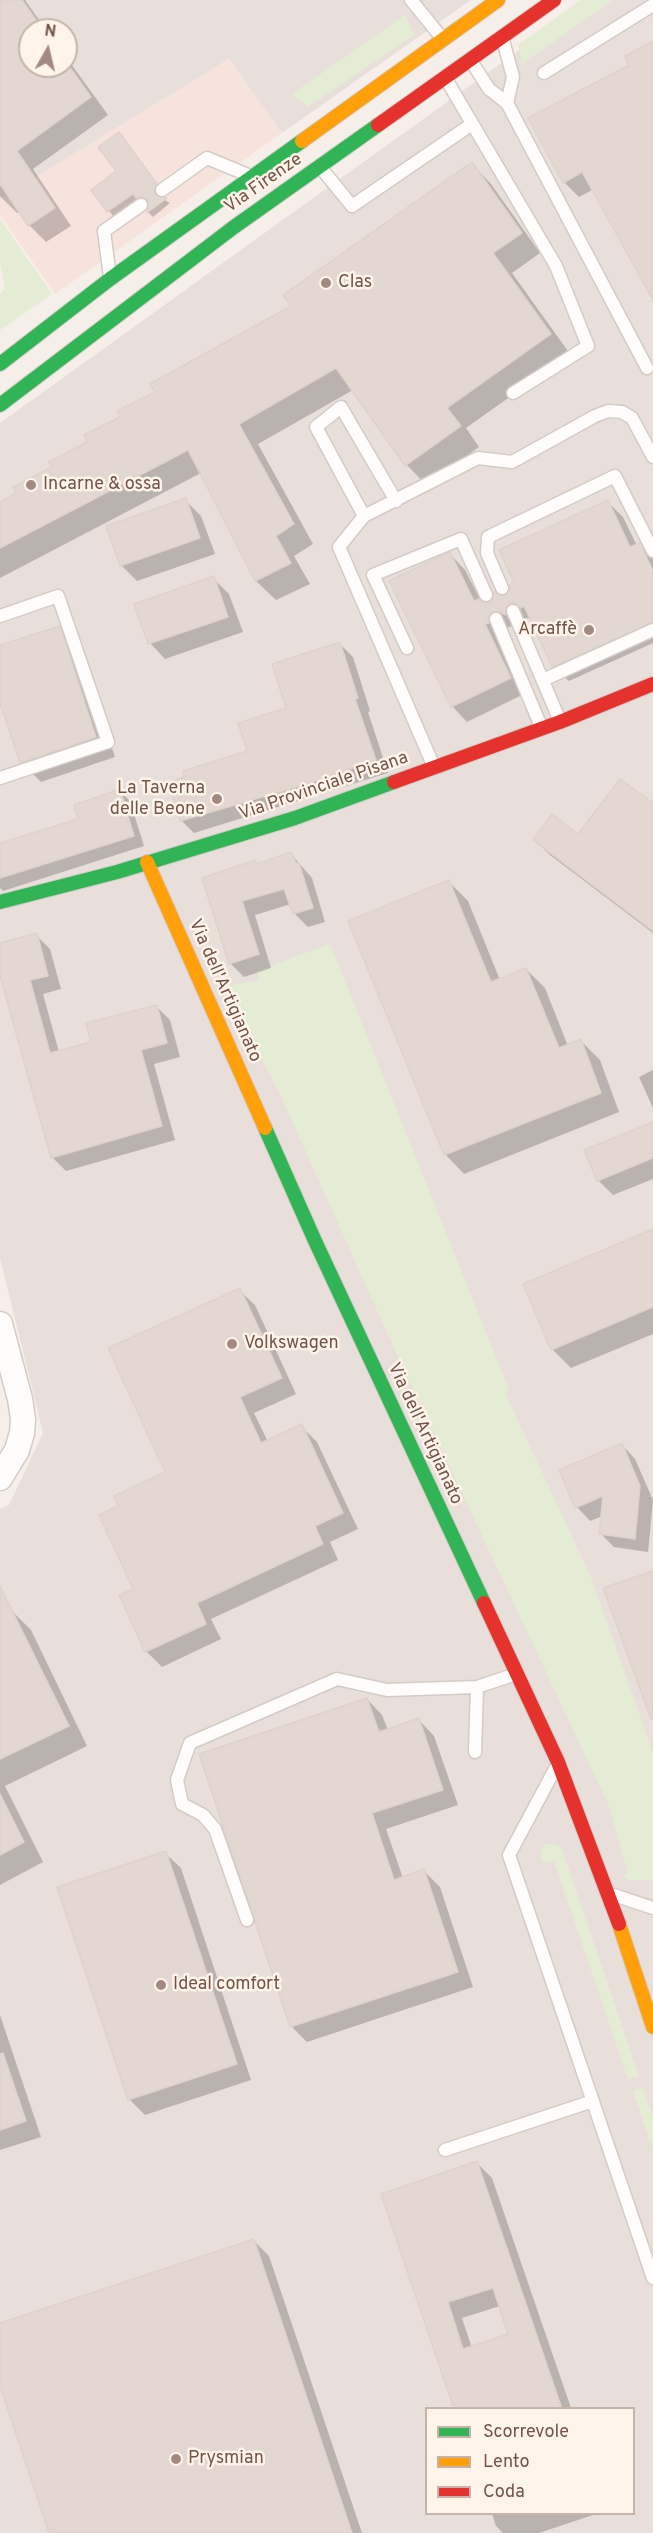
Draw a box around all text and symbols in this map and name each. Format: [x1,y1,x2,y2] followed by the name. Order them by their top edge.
[18,18,78,78] north arrow
[43,21,57,43] text: N
[221,149,307,219] street label: Via Firenze
[338,272,372,294] place label: Clas
[319,276,333,290] marker: Clas
[43,474,161,496] place label: Incarne & ossa
[24,478,38,492] marker: Incarne & ossa
[518,619,577,641] place label: Arcaffè
[582,623,596,637] marker: Arcaffè
[237,748,411,826] street label: Via Provinciale Pisana
[110,778,205,820] place label: La Taverna delle Beone
[210,792,224,806] marker: La Taverna delle Beone
[183,916,265,1066] street label: Via dell'Artigianato
[244,1333,339,1355] place label: Volkswagen
[225,1337,239,1351] marker: Volkswagen
[382,1360,466,1508] street label: Via dell'Artigianato
[173,1974,280,1996] place label: Ideal comfort
[154,1978,168,1992] marker: Ideal comfort
[425,2407,635,2515] legend
[483,2421,569,2444] text: Scorrevole
[188,2448,264,2470] place label: Prysmian
[483,2451,529,2474] text: Lento
[169,2452,183,2466] marker: Prysmian
[483,2481,525,2504] text: Coda

